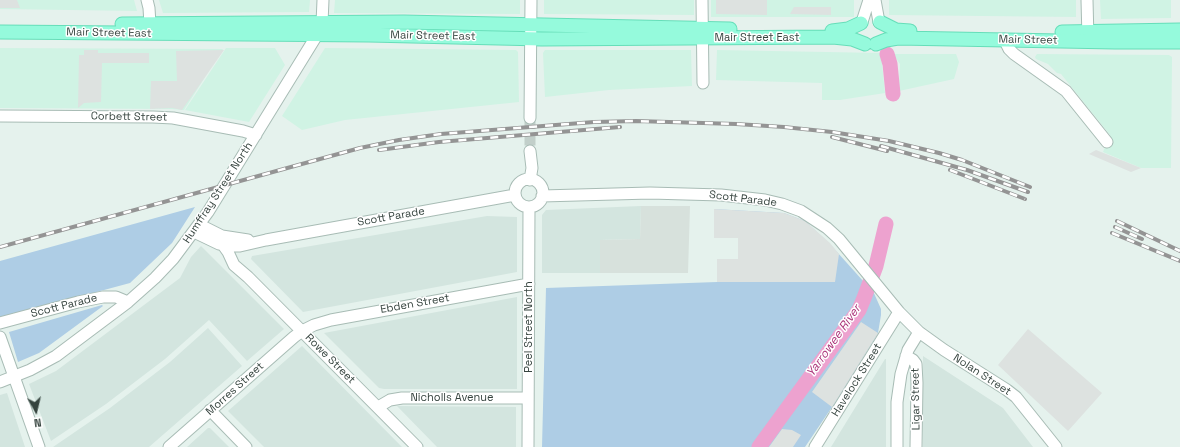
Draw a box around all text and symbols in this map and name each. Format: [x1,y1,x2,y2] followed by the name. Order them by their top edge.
[66,26,152,40] street label: Mair Street East
[390,29,476,43] street label: Mair Street East
[714,31,800,45] street label: Mair Street East
[998,33,1058,47] street label: Mair Street
[91,110,167,124] street label: Corbett Street
[180,140,256,246] street label: Humffray Street North
[708,188,778,210] street label: Scott Parade
[356,205,426,229] street label: Scott Parade
[522,281,536,373] street label: Peel Street North
[29,291,99,321] street label: Scott Parade
[379,291,451,317] street label: Ebden Street
[804,302,864,380] water label: Yarrowee River
[302,331,358,387] street label: Rowe Street
[829,341,885,419] street label: Havelock Street
[951,351,1013,399] street label: Nolan Street
[203,360,267,418] street label: Morres Street
[909,368,923,430] street label: Ligar Street
[16,391,56,431] north arrow
[411,391,493,405] street label: Nicholls Avenue
[33,415,42,430] text: N

